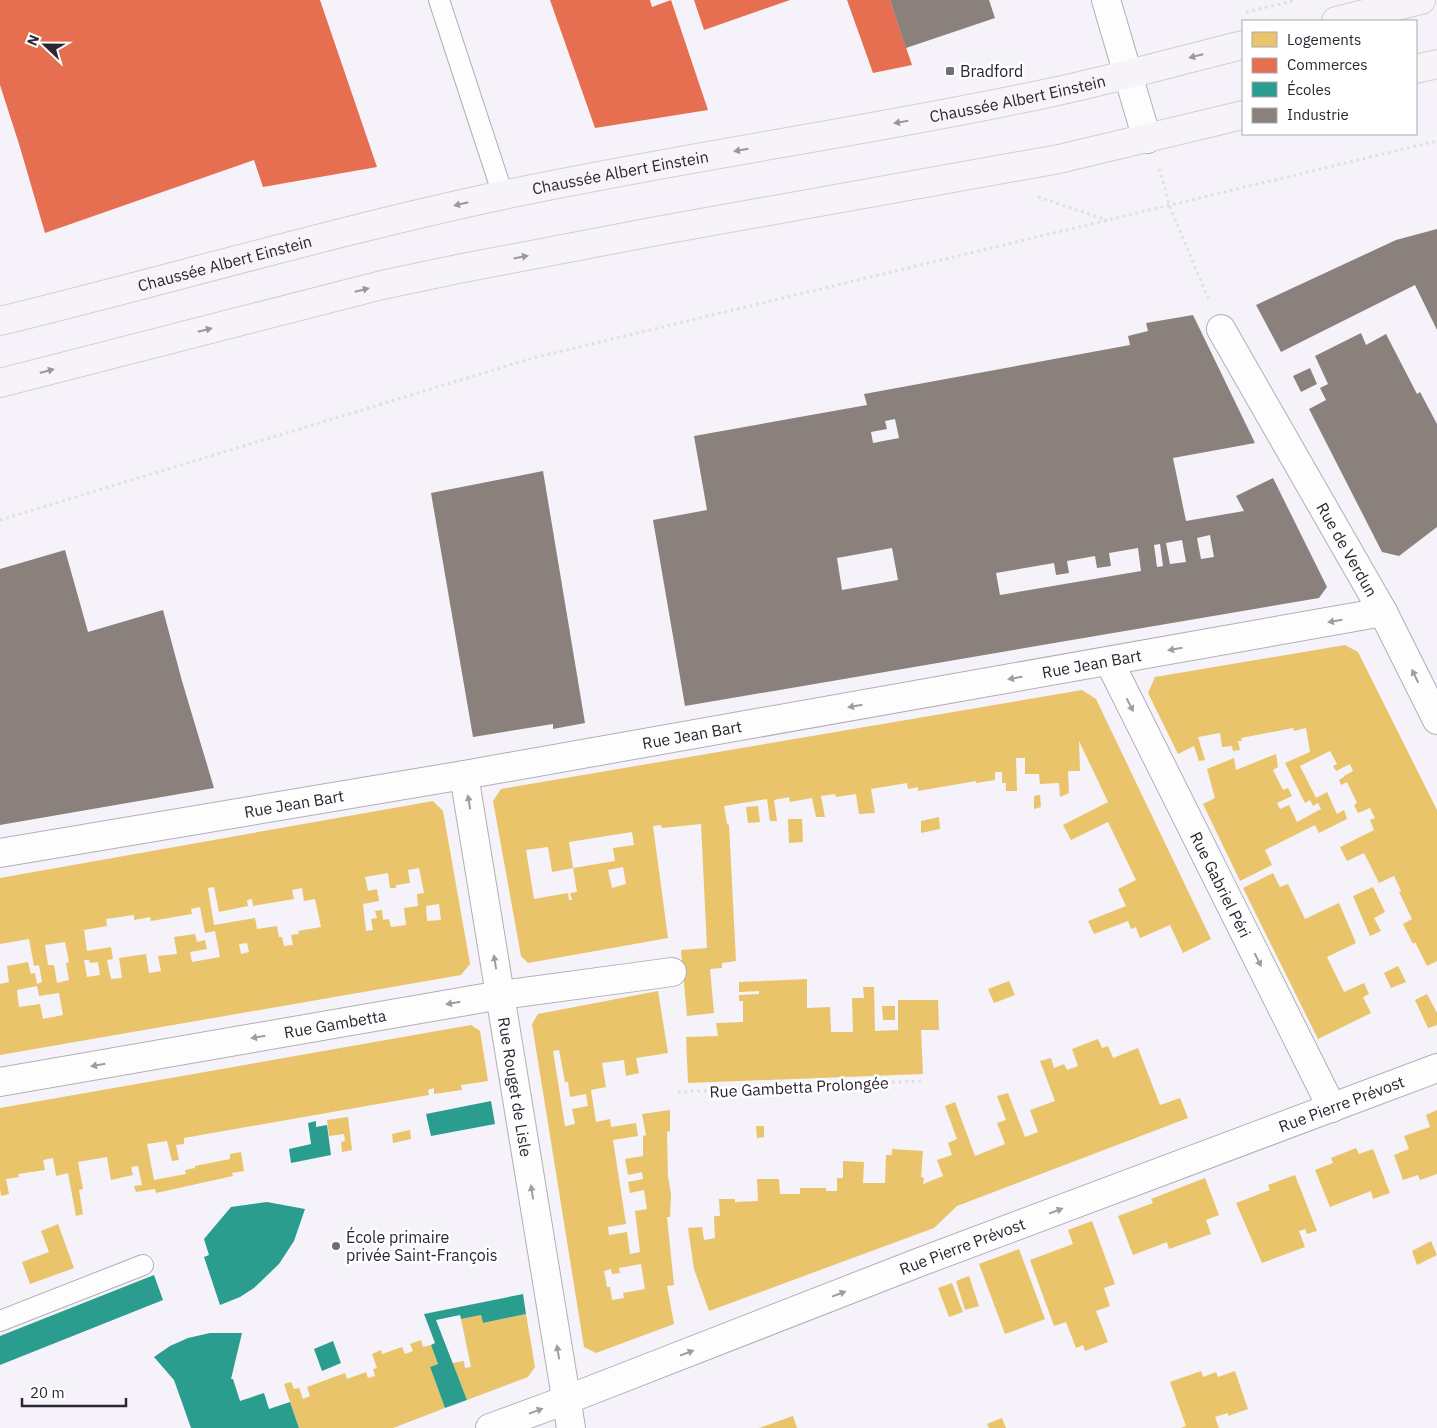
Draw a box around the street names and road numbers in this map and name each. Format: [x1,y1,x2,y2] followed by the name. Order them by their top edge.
[928,70,1107,127] street label: Chaussée Albert Einstein
[530,146,710,199] street label: Chaussée Albert Einstein
[135,231,314,296] street label: Chaussée Albert Einstein
[1312,499,1382,600] street label: Rue de Verdun
[1040,645,1143,682] street label: Rue Jean Bart
[641,716,743,753] street label: Rue Jean Bart
[242,785,345,822] street label: Rue Jean Bart
[1186,828,1255,941] street label: Rue Gabriel Péri
[282,1005,388,1043] street label: Rue Gambetta
[494,1015,536,1158] street label: Rue Rouget de Lisle
[1276,1071,1407,1137] street label: Rue Pierre Prévost
[709,1072,889,1102] street label: Rue Gambetta Prolongée
[897,1213,1028,1279] street label: Rue Pierre Prévost

